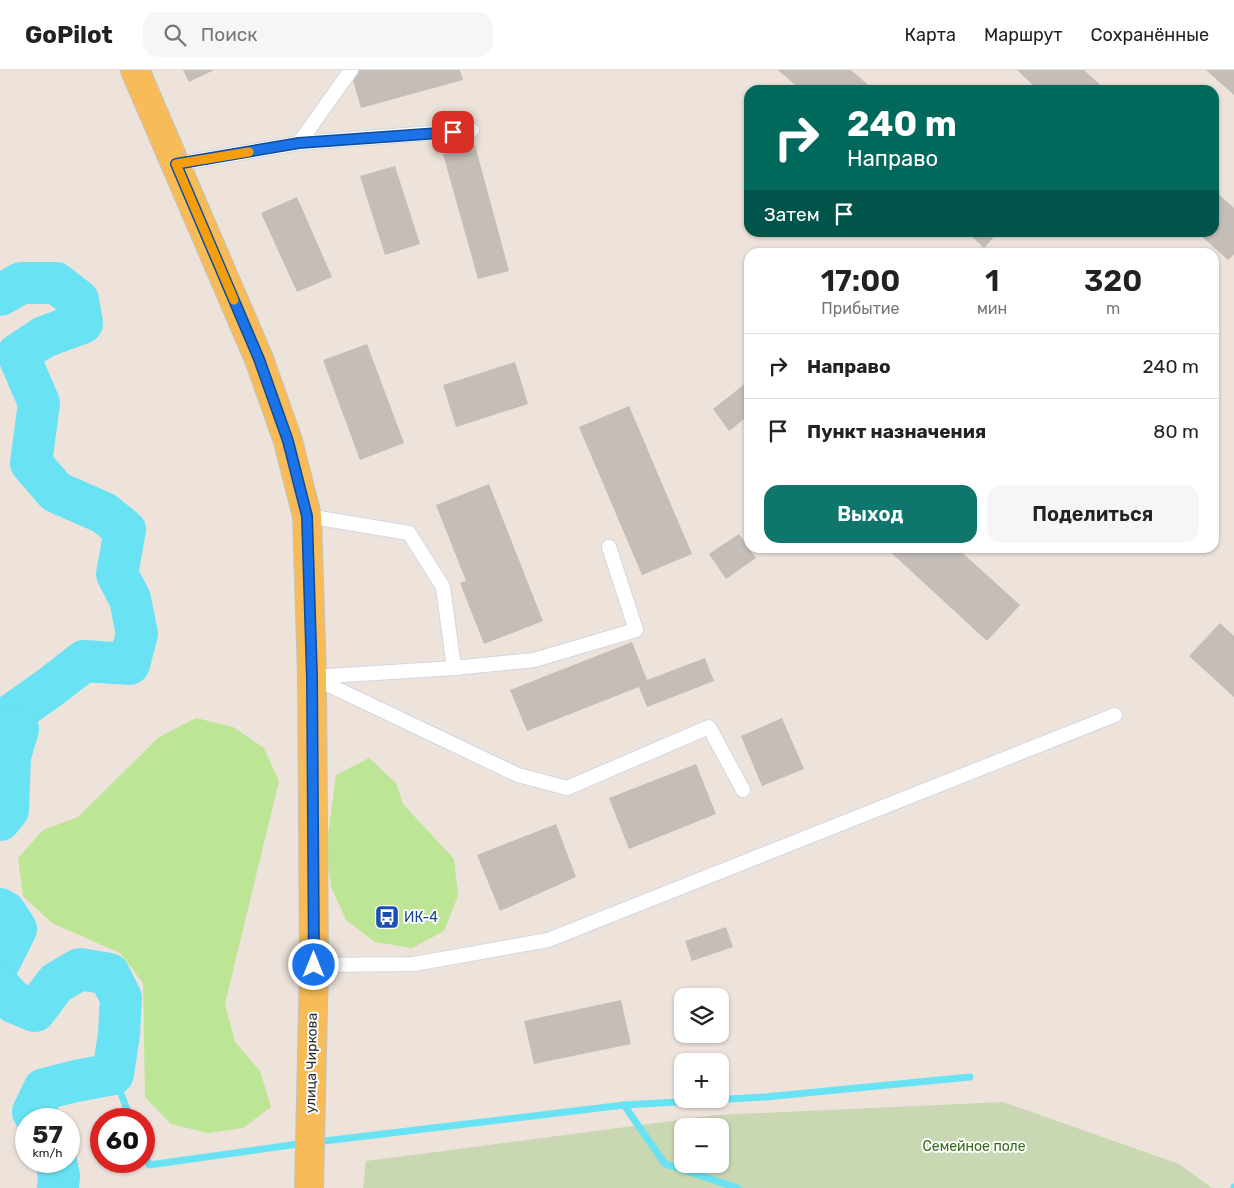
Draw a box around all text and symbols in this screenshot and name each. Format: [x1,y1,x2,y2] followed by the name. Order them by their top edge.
[143,12,493,57] search box
[25,21,113,49] text: GoPilot
[161,21,189,49] icon: search
[201,23,257,46] text: Поиск
[905,24,956,46] text: Карта
[984,24,1063,46] text: Маршрут
[1091,24,1209,46] text: Сохранённые
[847,103,957,145] text: 240 m
[764,105,829,170] icon: right
[432,111,474,153] pin
[439,118,467,146] icon: arrive
[847,145,938,172] text: Направо
[830,200,858,228] icon: arrive
[764,203,820,226] text: Затем
[821,263,900,299] text: 17:00
[985,263,999,299] text: 1
[1084,263,1142,299] text: 320
[821,299,900,318] text: Прибытие
[977,299,1007,318] text: мин
[1106,299,1120,318] text: m
[764,352,792,380] icon: right
[807,355,891,378] text: Направо
[1143,355,1199,378] text: 240 m
[764,417,792,445] icon: arrive
[807,420,986,443] text: Пункт назначения
[1153,420,1199,443] text: 80 m
[764,485,977,543] button: Выход
[987,485,1199,543] button: Поделиться
[374,904,400,930] bus stop icon: ИК-4
[404,909,438,926] place label: ИК-4
[287,938,339,990] position arrow
[674,988,729,1173] map controls
[674,988,729,1043] button: layers
[302,1013,321,1113] street label: улица Чиркова
[674,1053,729,1108] button: +
[90,1108,155,1173] speed limit sign: 60
[674,1118,729,1173] button: −
[32,1120,63,1149] text: 57
[922,1138,1026,1155] park label: Семейное поле
[33,1146,62,1160] text: km/h

